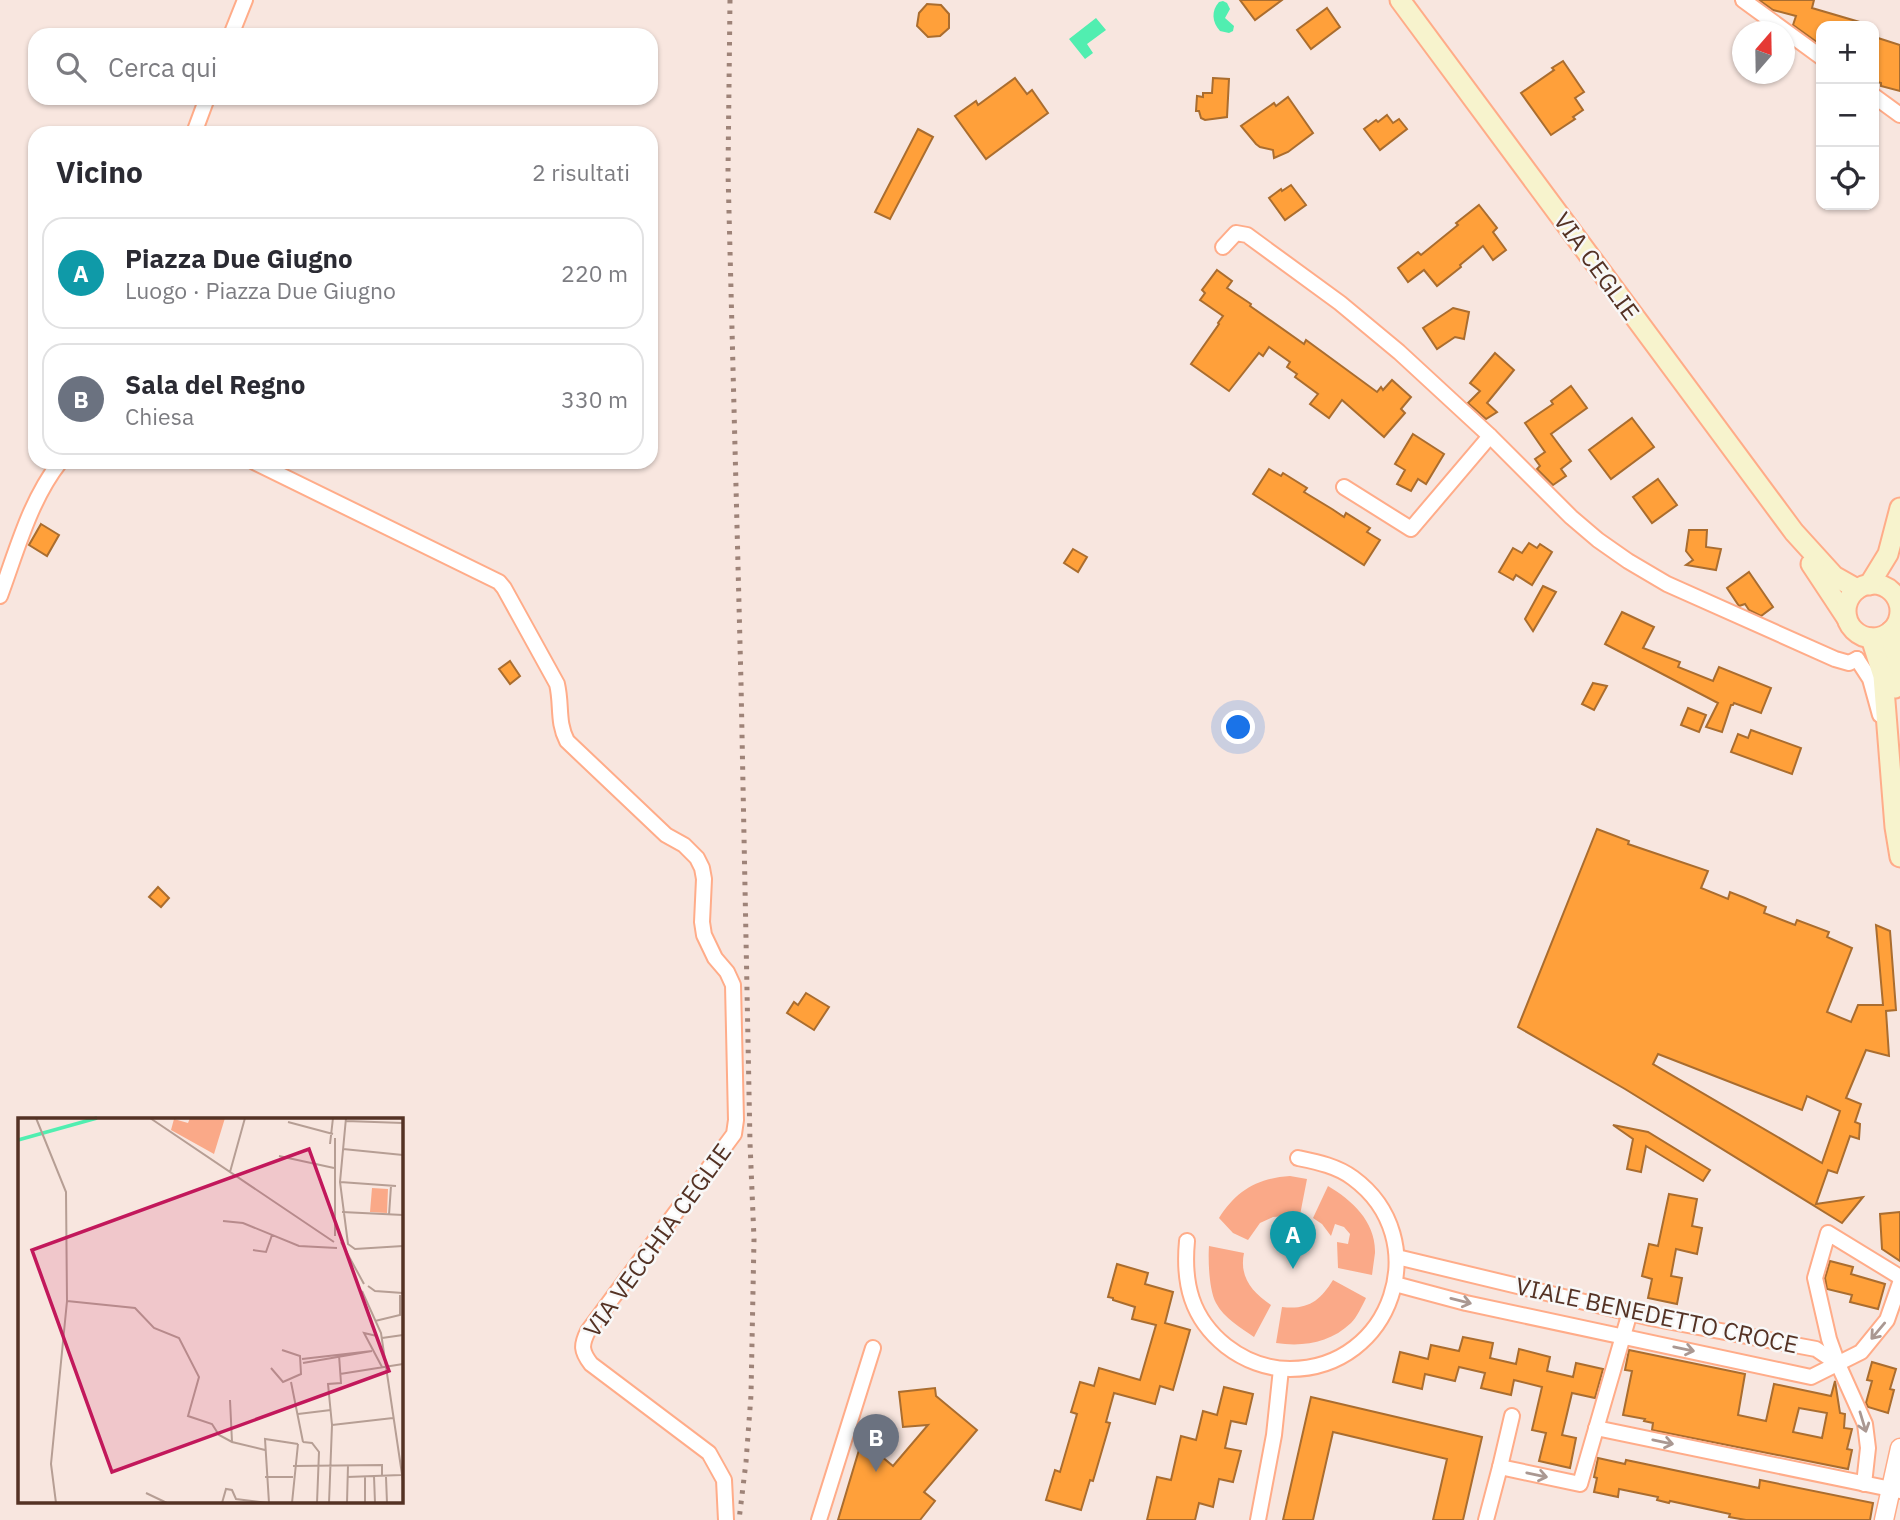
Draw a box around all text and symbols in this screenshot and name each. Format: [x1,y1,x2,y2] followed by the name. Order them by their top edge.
[1732,21,1795,84] north arrow
[1816,21,1879,210] map controls
[1816,21,1879,84] button: +
[28,28,658,105] search box
[52,48,90,86] icon: search
[108,50,217,84] text: Cerca qui
[1816,84,1879,147] button: −
[1816,147,1879,210] button: locate
[56,152,143,191] text: Vicino
[532,157,630,187] text: 2 risultati
[1547,205,1647,327] street label: VIA CEGLIE
[125,241,353,275] text: Piazza Due Giugno
[73,258,89,288] text: A
[561,258,628,288] text: 220 m
[125,275,396,305] text: Luogo · Piazza Due Giugno
[125,367,306,401] text: Sala del Regno
[73,384,89,414] text: B
[561,384,628,414] text: 330 m
[125,401,194,431] text: Chiesa
[1221,710,1255,744] your location
[18,1118,402,1502] inset map
[576,1137,738,1343] street label: VIA VECCHIA CEGLIE
[1270,1211,1316,1269] pin: A
[1513,1269,1801,1361] street label: VIALE BENEDETTO CROCE
[1449,1295,1472,1308] one-way arrow
[1870,1321,1886,1339] one-way arrow
[1672,1343,1695,1356] one-way arrow
[1858,1410,1870,1432] one-way arrow
[853,1414,899,1472] pin: B
[1651,1436,1674,1450] one-way arrow
[1525,1468,1548,1482] one-way arrow

